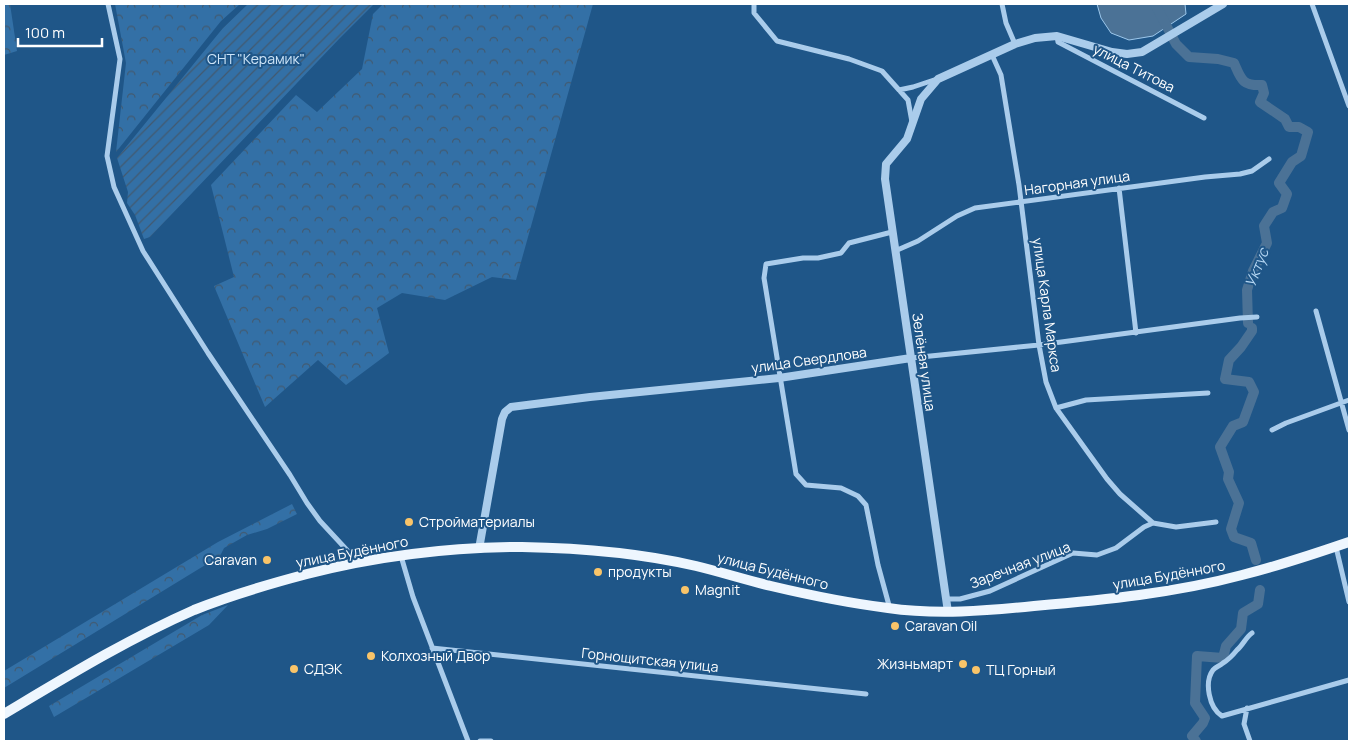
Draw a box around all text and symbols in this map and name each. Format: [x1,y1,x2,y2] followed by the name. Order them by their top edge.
[18,15,101,47] scale bar
[25,22,65,43] text: 100 m
[1090,39,1178,96] street label: улица Титова
[207,49,305,68] park label: СНТ "Керамик"
[1023,166,1131,199] street label: Нагорная улица
[1029,237,1066,373] street label: улица Карла Маркса
[1240,244,1274,290] water label: Уктус
[908,312,941,412] street label: Зелёная улица
[750,342,868,377] street label: улица Свердлова
[419,512,535,531] place label: Стройматериалы
[403,516,415,528] marker: Стройматериалы
[294,531,410,572] street label: улица Будённого
[967,537,1073,592] street label: Заречная улица
[716,548,831,594] street label: улица Будённого
[204,550,257,569] place label: Caravan
[261,554,273,566] marker: Caravan
[1111,555,1227,594] street label: улица Будённого
[608,562,672,581] place label: продукты
[592,566,604,578] marker: продукты
[695,580,740,599] place label: Magnit
[679,584,691,596] marker: Magnit
[905,616,977,635] place label: Caravan Oil
[889,620,901,632] marker: Caravan Oil
[581,643,720,676] street label: Горнощитская улица
[381,646,490,665] place label: Колхозный Двор
[365,650,377,662] marker: Колхозный Двор
[877,654,953,673] place label: Жизньмарт
[957,658,969,670] marker: Жизньмарт
[304,659,343,678] place label: СДЭК
[986,660,1056,679] place label: ТЦ Горный
[288,663,300,675] marker: СДЭК
[970,664,982,676] marker: ТЦ Горный

